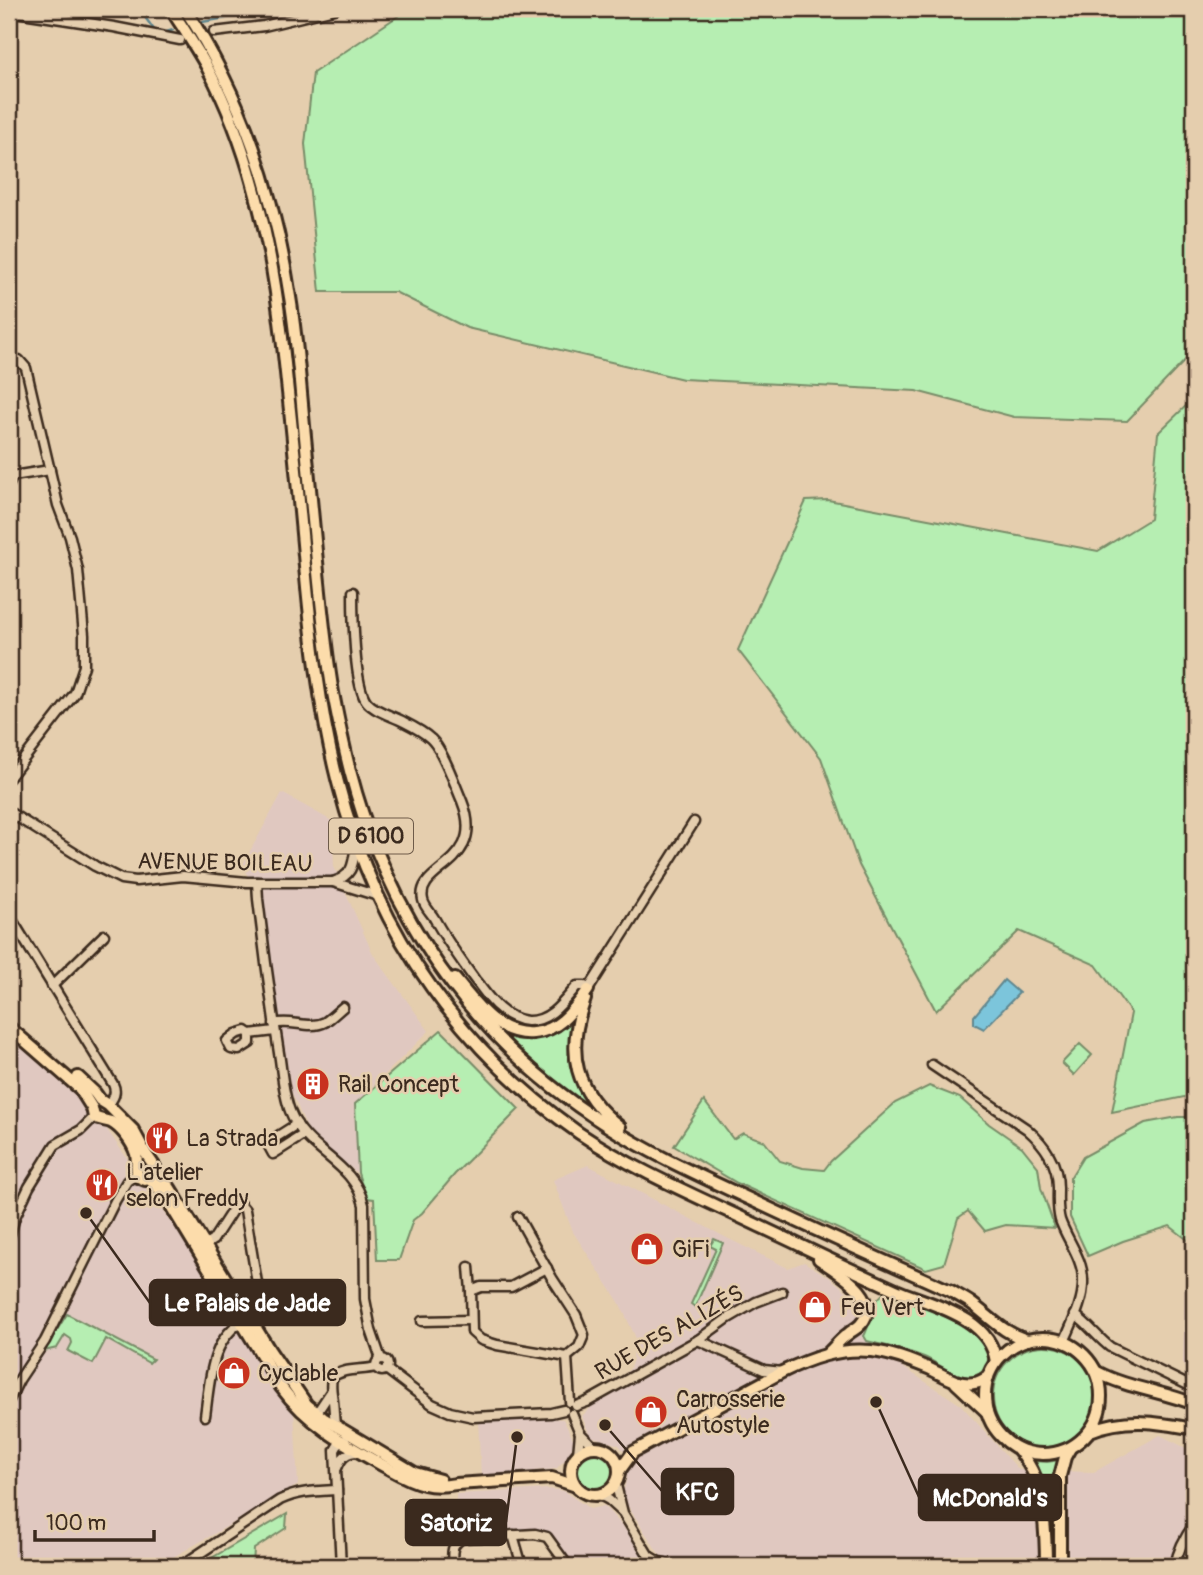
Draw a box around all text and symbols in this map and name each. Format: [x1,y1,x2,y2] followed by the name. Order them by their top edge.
[329,818,413,854] road number: D 6100
[137,846,313,879] street label: AVENUE BOILEAU
[294,1065,332,1103] building icon: Rail Concept
[338,1070,460,1099] place label: Rail Concept
[143,1119,181,1157] restaurant icon: La Strada
[186,1124,278,1153] place label: La Strada
[126,1158,249,1213] place label: L'atelier selon Freddy
[83,1166,121,1204] restaurant icon: L'atelier selon Freddy
[628,1230,666,1268] shop icon: GiFi
[672,1235,709,1264] place label: GiFi
[590,1278,749,1387] street label: RUE DES ALIZÉS
[150,1280,345,1325] callout: Le Palais de Jade
[796,1288,834,1326] shop icon: Feu Vert
[164,1289,331,1318] text: Le Palais de Jade
[840,1293,924,1322] place label: Feu Vert
[215,1354,253,1392] shop icon: Cyclable
[258,1359,339,1388] place label: Cyclable
[676,1385,785,1440] place label: Carrosserie Autostyle
[632,1393,670,1431] shop icon: Carrosserie Autostyle
[662,1469,733,1514] callout: KFC
[919,1475,1061,1520] callout: McDonald's
[675,1478,719,1507] text: KFC
[933,1484,1048,1513] text: McDonald's
[35,1498,154,1542] scale bar
[406,1500,506,1545] callout: Satoriz
[420,1509,493,1538] text: Satoriz
[46,1510,106,1537] text: 100 m

